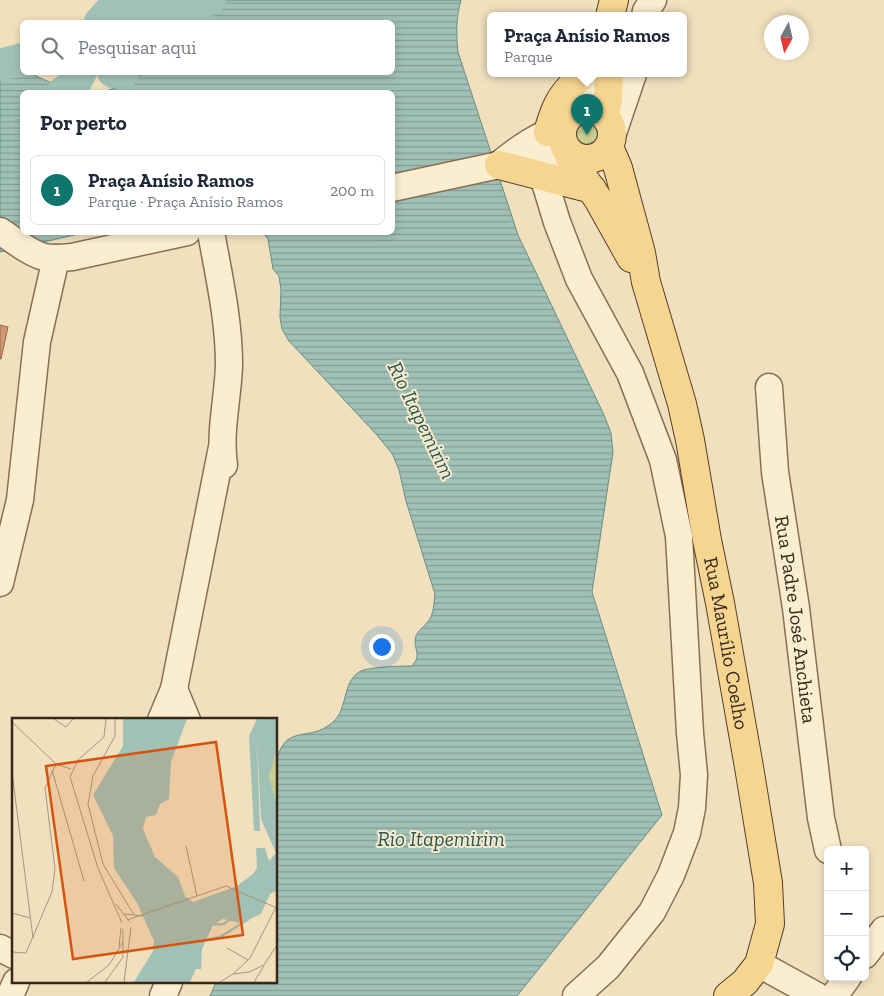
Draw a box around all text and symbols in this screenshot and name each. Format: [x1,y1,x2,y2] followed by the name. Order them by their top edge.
[487,12,687,77] popup
[764,15,809,60] north arrow
[20,20,395,75] search box
[504,24,670,47] text: Praça Anísio Ramos
[38,34,66,62] icon: search
[78,36,197,59] text: Pesquisar aqui
[504,47,553,66] text: Parque
[571,94,603,135] pin: 1
[40,110,127,135] text: Por perto
[88,169,254,192] text: Praça Anísio Ramos
[54,181,60,200] text: 1
[330,181,374,200] text: 200 m
[88,192,283,211] text: Parque · Praça Anísio Ramos
[383,357,461,483] water label: Rio Itapemirim
[770,514,822,725] street label: Rua Padre José Anchieta
[699,555,754,732] street label: Rua Maurílio Coelho
[369,634,395,660] your location
[12,718,278,984] inset map
[377,826,505,851] water label: Rio Itapemirim
[824,846,869,981] map controls
[824,846,869,891] button: +
[824,891,869,936] button: −
[824,936,869,981] button: locate

